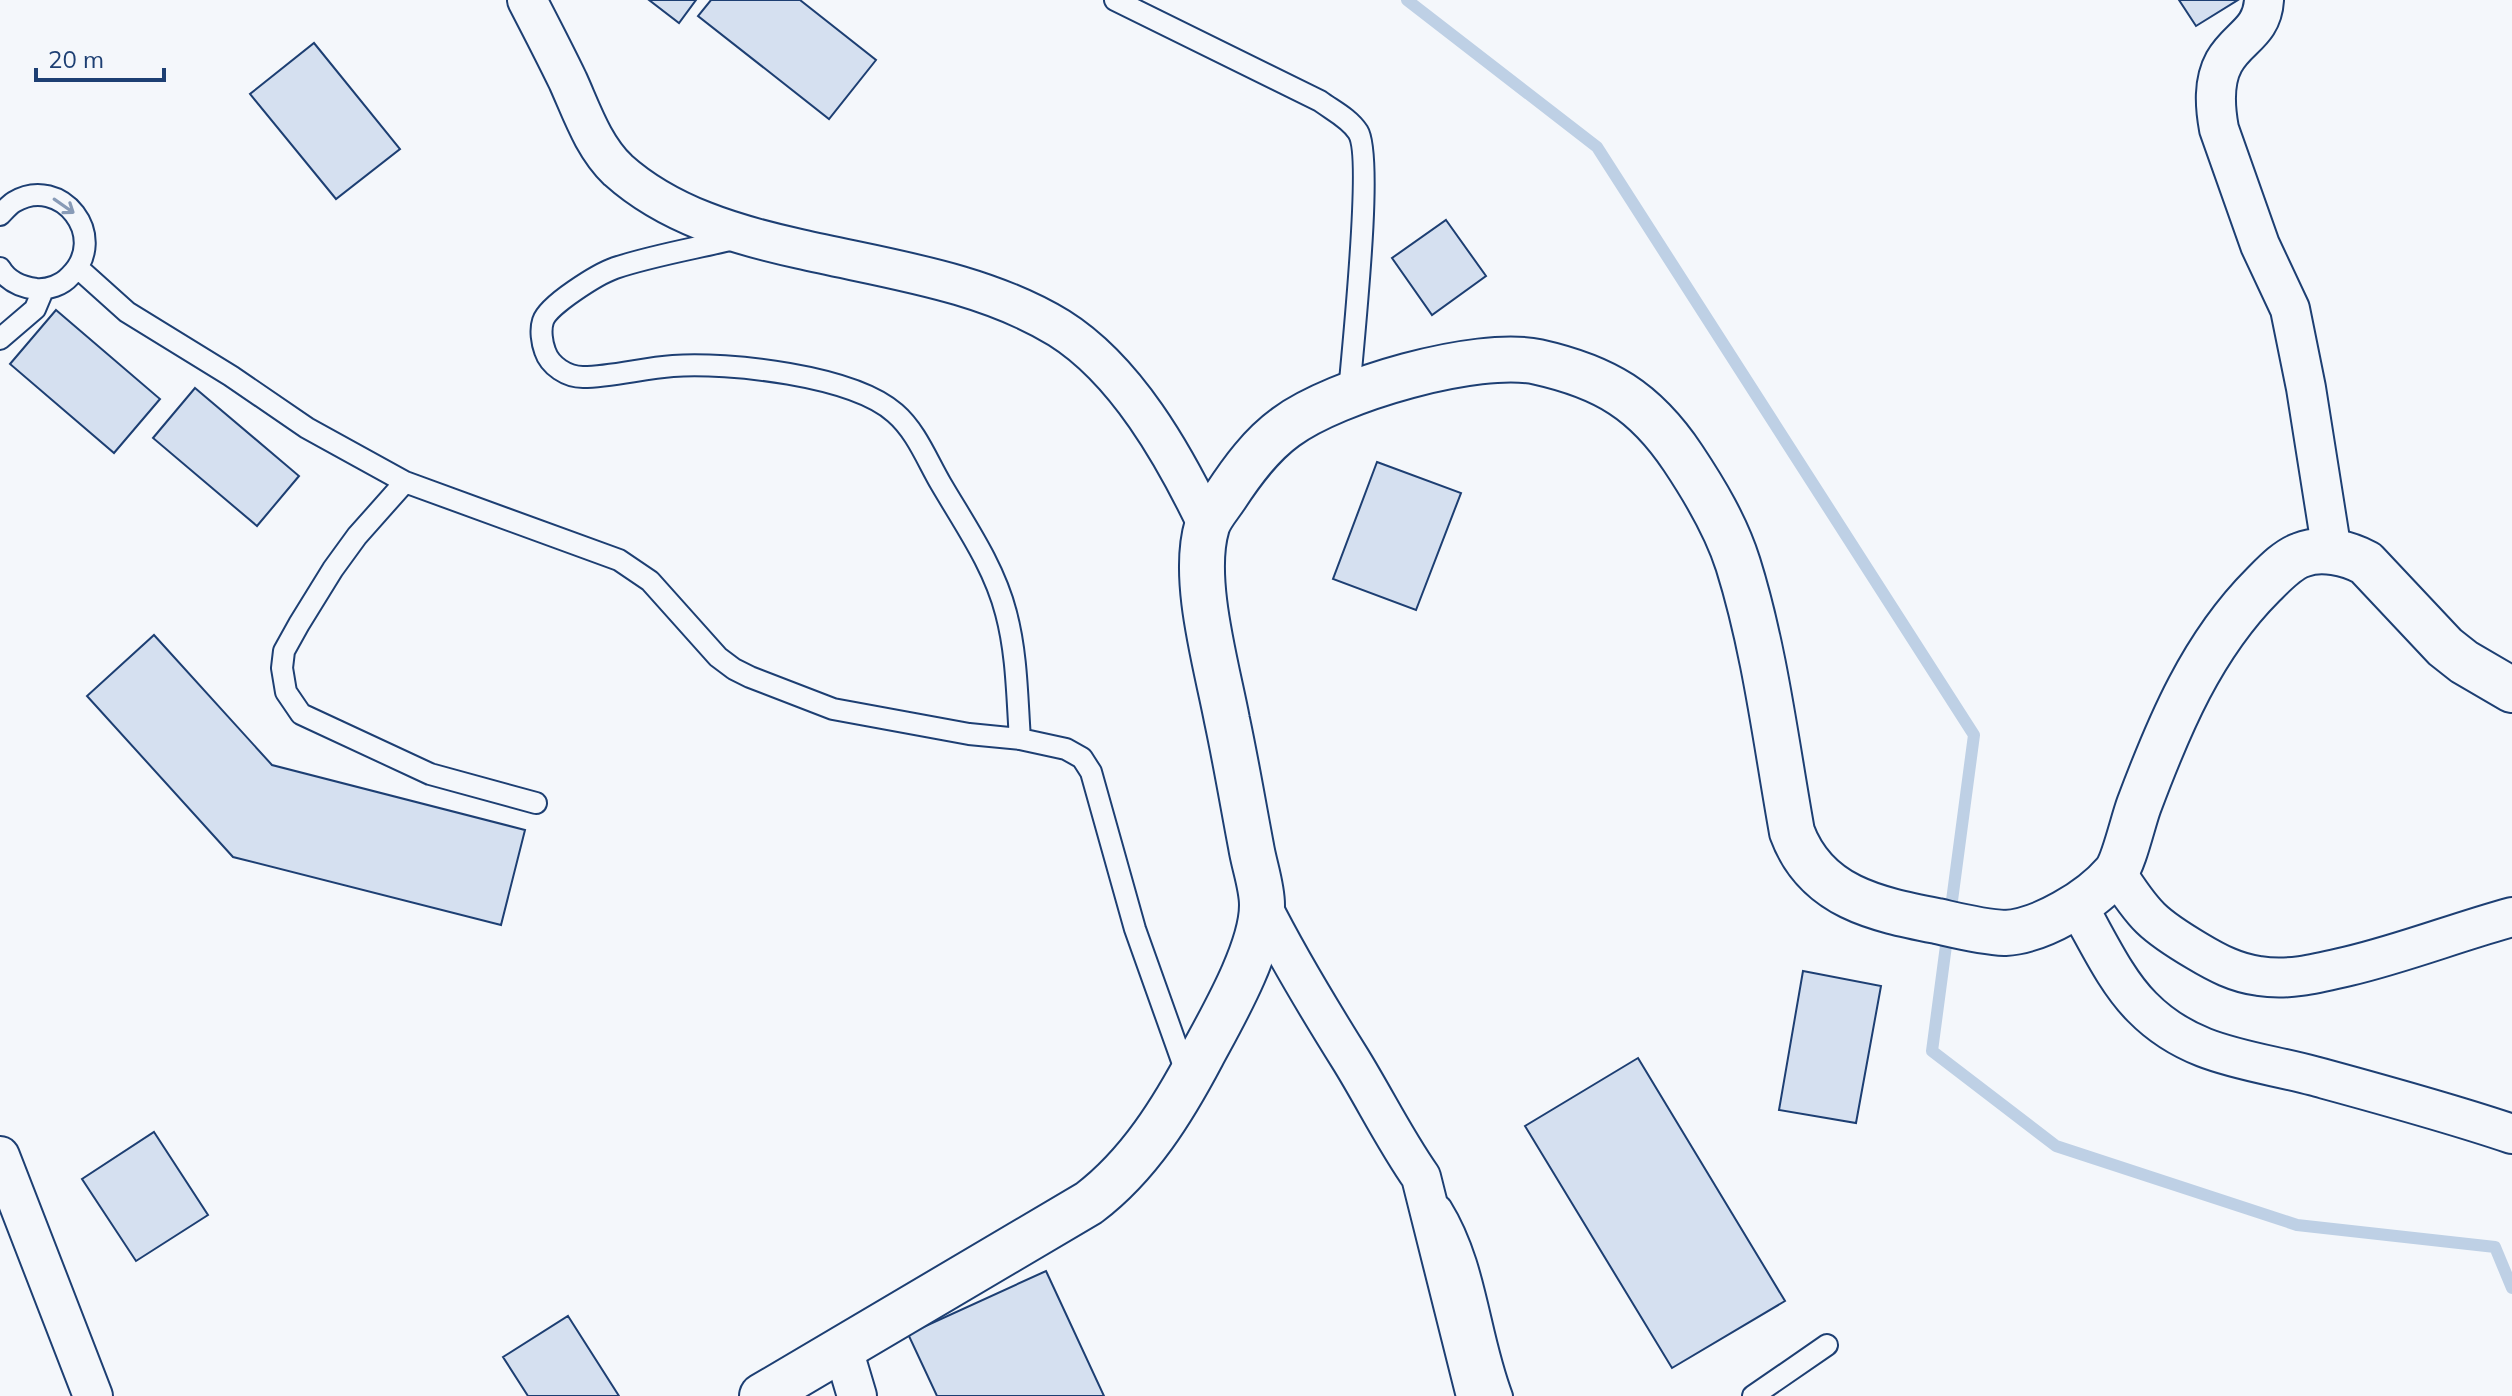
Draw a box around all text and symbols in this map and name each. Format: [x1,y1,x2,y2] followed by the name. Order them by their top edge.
[36,32,164,82] scale bar
[48,44,104,74] text: 20 m
[52,197,75,214] one-way arrow

